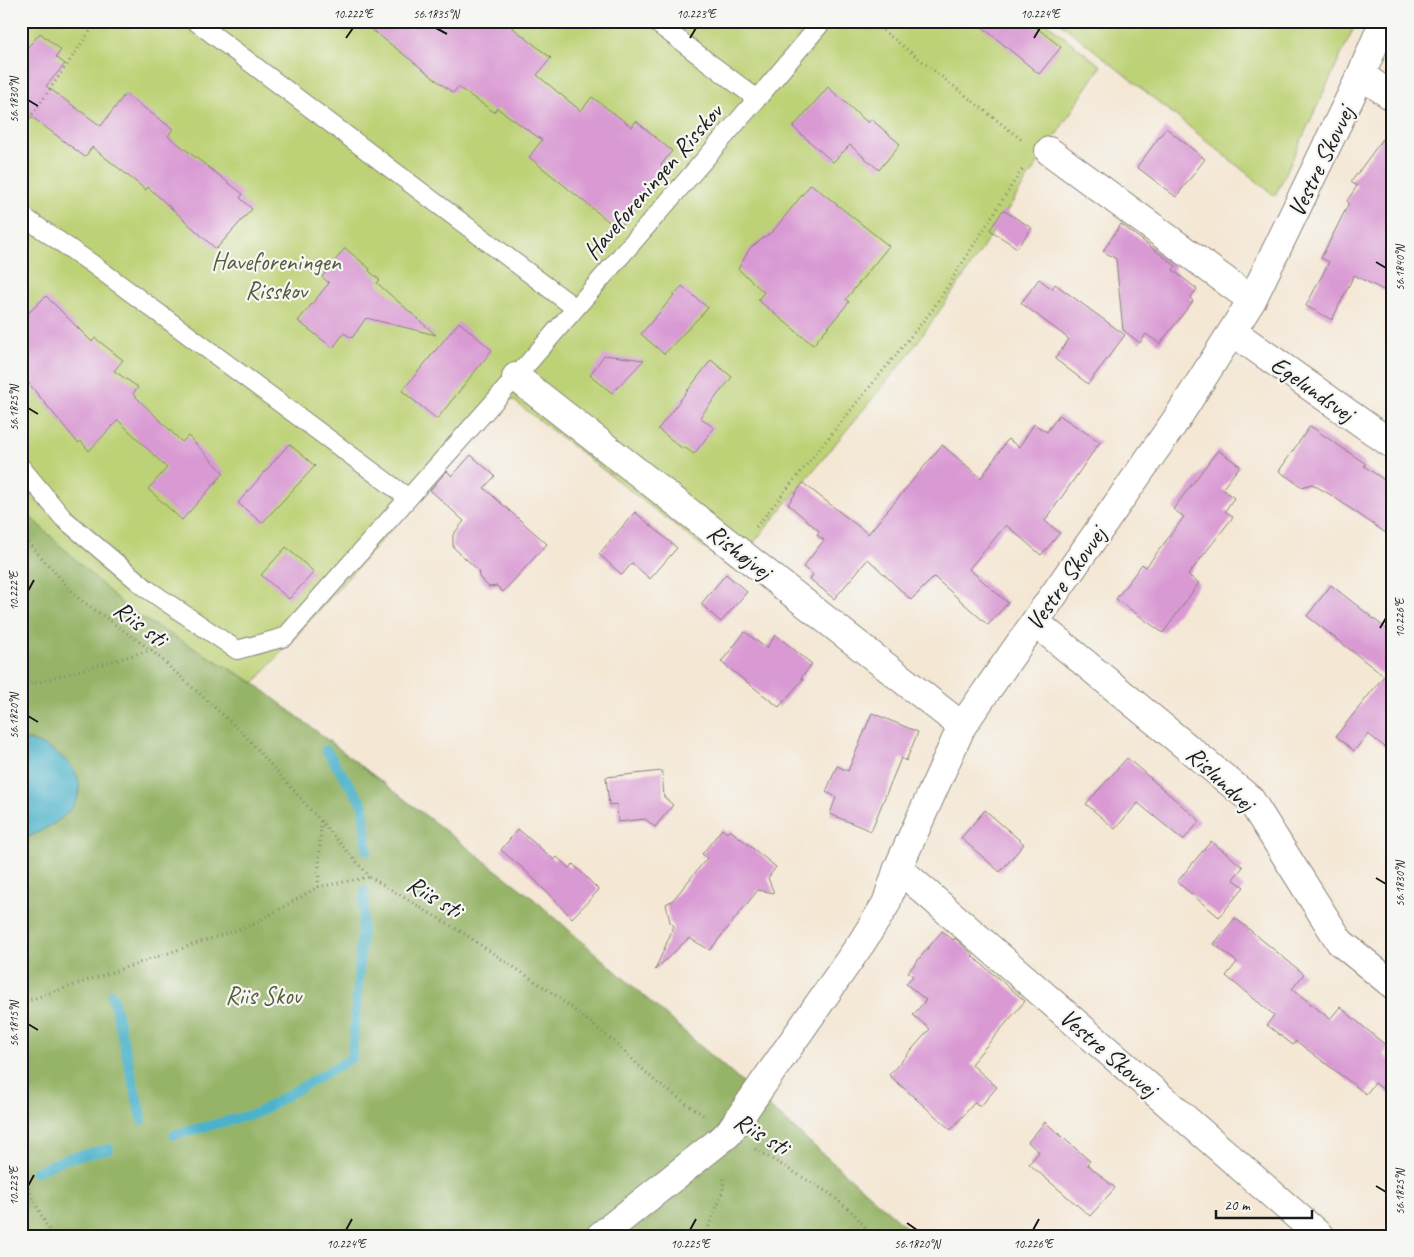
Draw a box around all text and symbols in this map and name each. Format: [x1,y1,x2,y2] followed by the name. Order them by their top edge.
[333,6,374,22] text: 10.222°E
[413,6,460,22] text: 56.1835°N
[676,6,717,22] text: 10.223°E
[1020,6,1061,22] text: 10.224°E
[6,76,22,123] text: 56.1830°N
[576,96,731,266] street label: Haveforeningen Risskov
[1280,98,1363,222] street label: Vestre Skovvej
[1392,244,1408,291] text: 56.1840°N
[211,246,342,307] park label: Haveforeningen Risskov
[1264,349,1363,431] street label: Egelundsvej
[6,384,22,431] text: 56.1825°N
[701,517,780,589] street label: Rishøjvej
[1018,518,1115,637] street label: Vestre Skovvej
[6,570,22,611] text: 10.222°E
[107,593,176,656] street label: Riis sti
[1392,597,1408,638] text: 10.226°E
[6,692,22,739] text: 56.1820°N
[1179,739,1264,821] street label: Rislundvej
[1392,860,1408,907] text: 56.1830°N
[401,868,471,927] street label: Riis sti
[225,980,304,1012] park label: Riis Skov
[6,1000,22,1047] text: 56.1815°N
[1053,1001,1166,1106] street label: Vestre Skovvej
[728,1105,798,1164] street label: Riis sti
[6,1165,22,1206] text: 10.223°E
[1392,1168,1408,1215] text: 56.1825°N
[1216,1187,1313,1219] scale bar
[1224,1196,1251,1215] text: 20 m
[326,1236,367,1252] text: 10.224°E
[670,1236,711,1252] text: 10.225°E
[894,1236,941,1252] text: 56.1820°N
[1013,1236,1054,1252] text: 10.226°E

